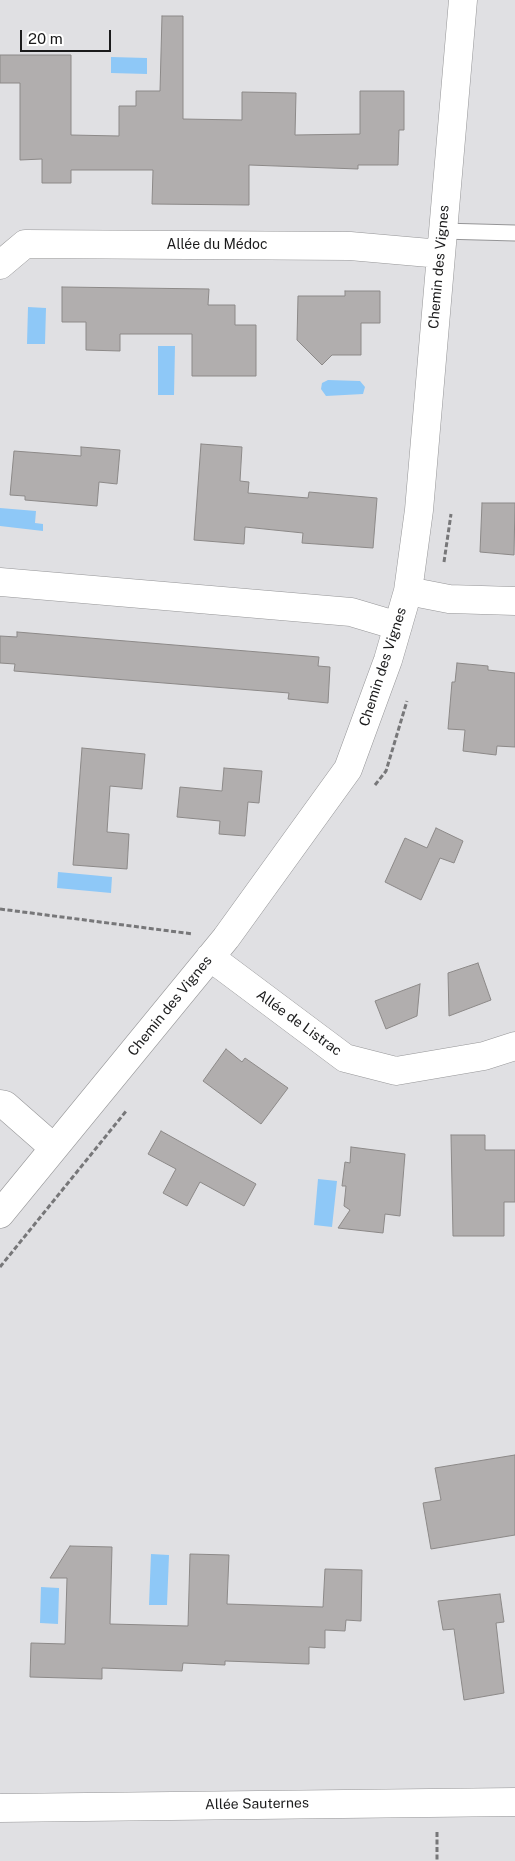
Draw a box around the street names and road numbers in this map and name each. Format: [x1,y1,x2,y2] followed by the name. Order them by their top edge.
[425,204,453,330] street label: Chemin des Vignes
[166,237,268,253] street label: Allée du Médoc
[356,605,410,729] street label: Chemin des Vignes
[124,952,216,1060] street label: Chemin des Vignes
[253,986,345,1060] street label: Allée de Listrac
[205,1795,309,1813] street label: Allée Sauternes

